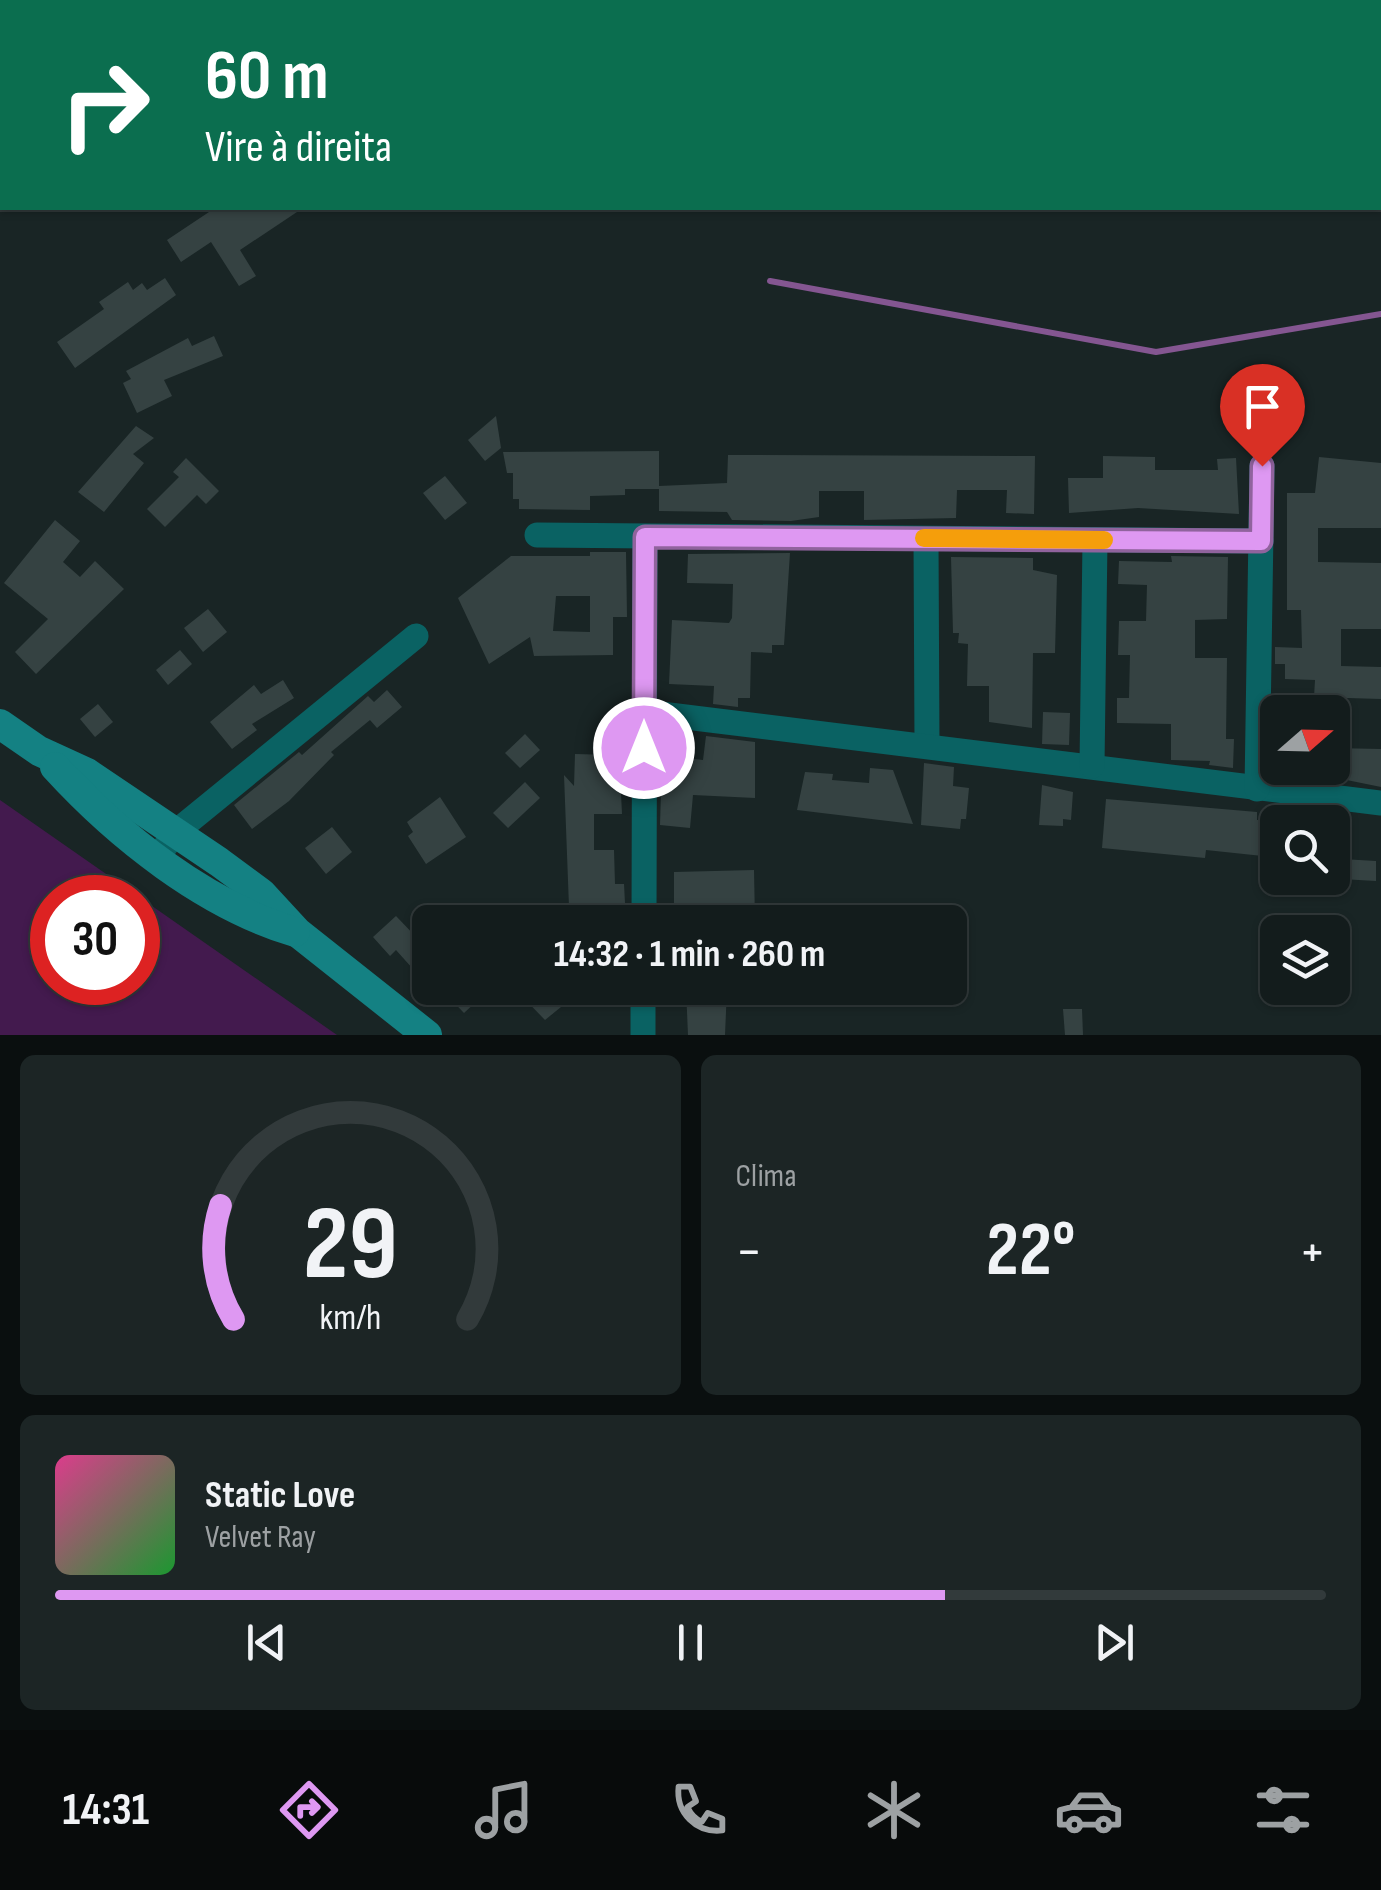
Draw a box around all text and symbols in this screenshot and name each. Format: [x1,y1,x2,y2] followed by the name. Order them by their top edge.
[205,35,329,119] text: 60 m
[40,40,170,170] icon: right
[205,120,392,175] text: Vire à direita
[1220,364,1305,467] pin
[1235,379,1290,434] icon: arrive
[1260,695,1350,785] north arrow
[1260,695,1350,1005] map controls
[592,696,696,800] position arrow
[1260,805,1350,895] button: search
[30,875,160,1005] speed limit sign: 30
[1260,915,1350,1005] button: layers
[554,932,825,977] text: 14:32 · 1 min · 260 m
[736,1157,796,1196] text: Clima
[303,1183,398,1308] text: 29
[986,1206,1075,1297] text: 22°
[736,1219,762,1286] text: −
[1299,1219,1326,1286] text: +
[319,1297,381,1340] text: km/h
[205,1473,355,1518] text: Static Love
[205,1518,316,1557] text: Velvet Ray
[239,1615,294,1670] icon: previous
[663,1615,718,1670] icon: pause
[1087,1615,1142,1670] icon: next
[274,1775,344,1845] icon: directions
[469,1775,539,1845] icon: music
[664,1775,734,1845] icon: phone
[859,1775,929,1845] icon: climate
[1054,1775,1124,1845] icon: car
[1248,1775,1318,1845] icon: filters
[62,1783,149,1838] text: 14:31

